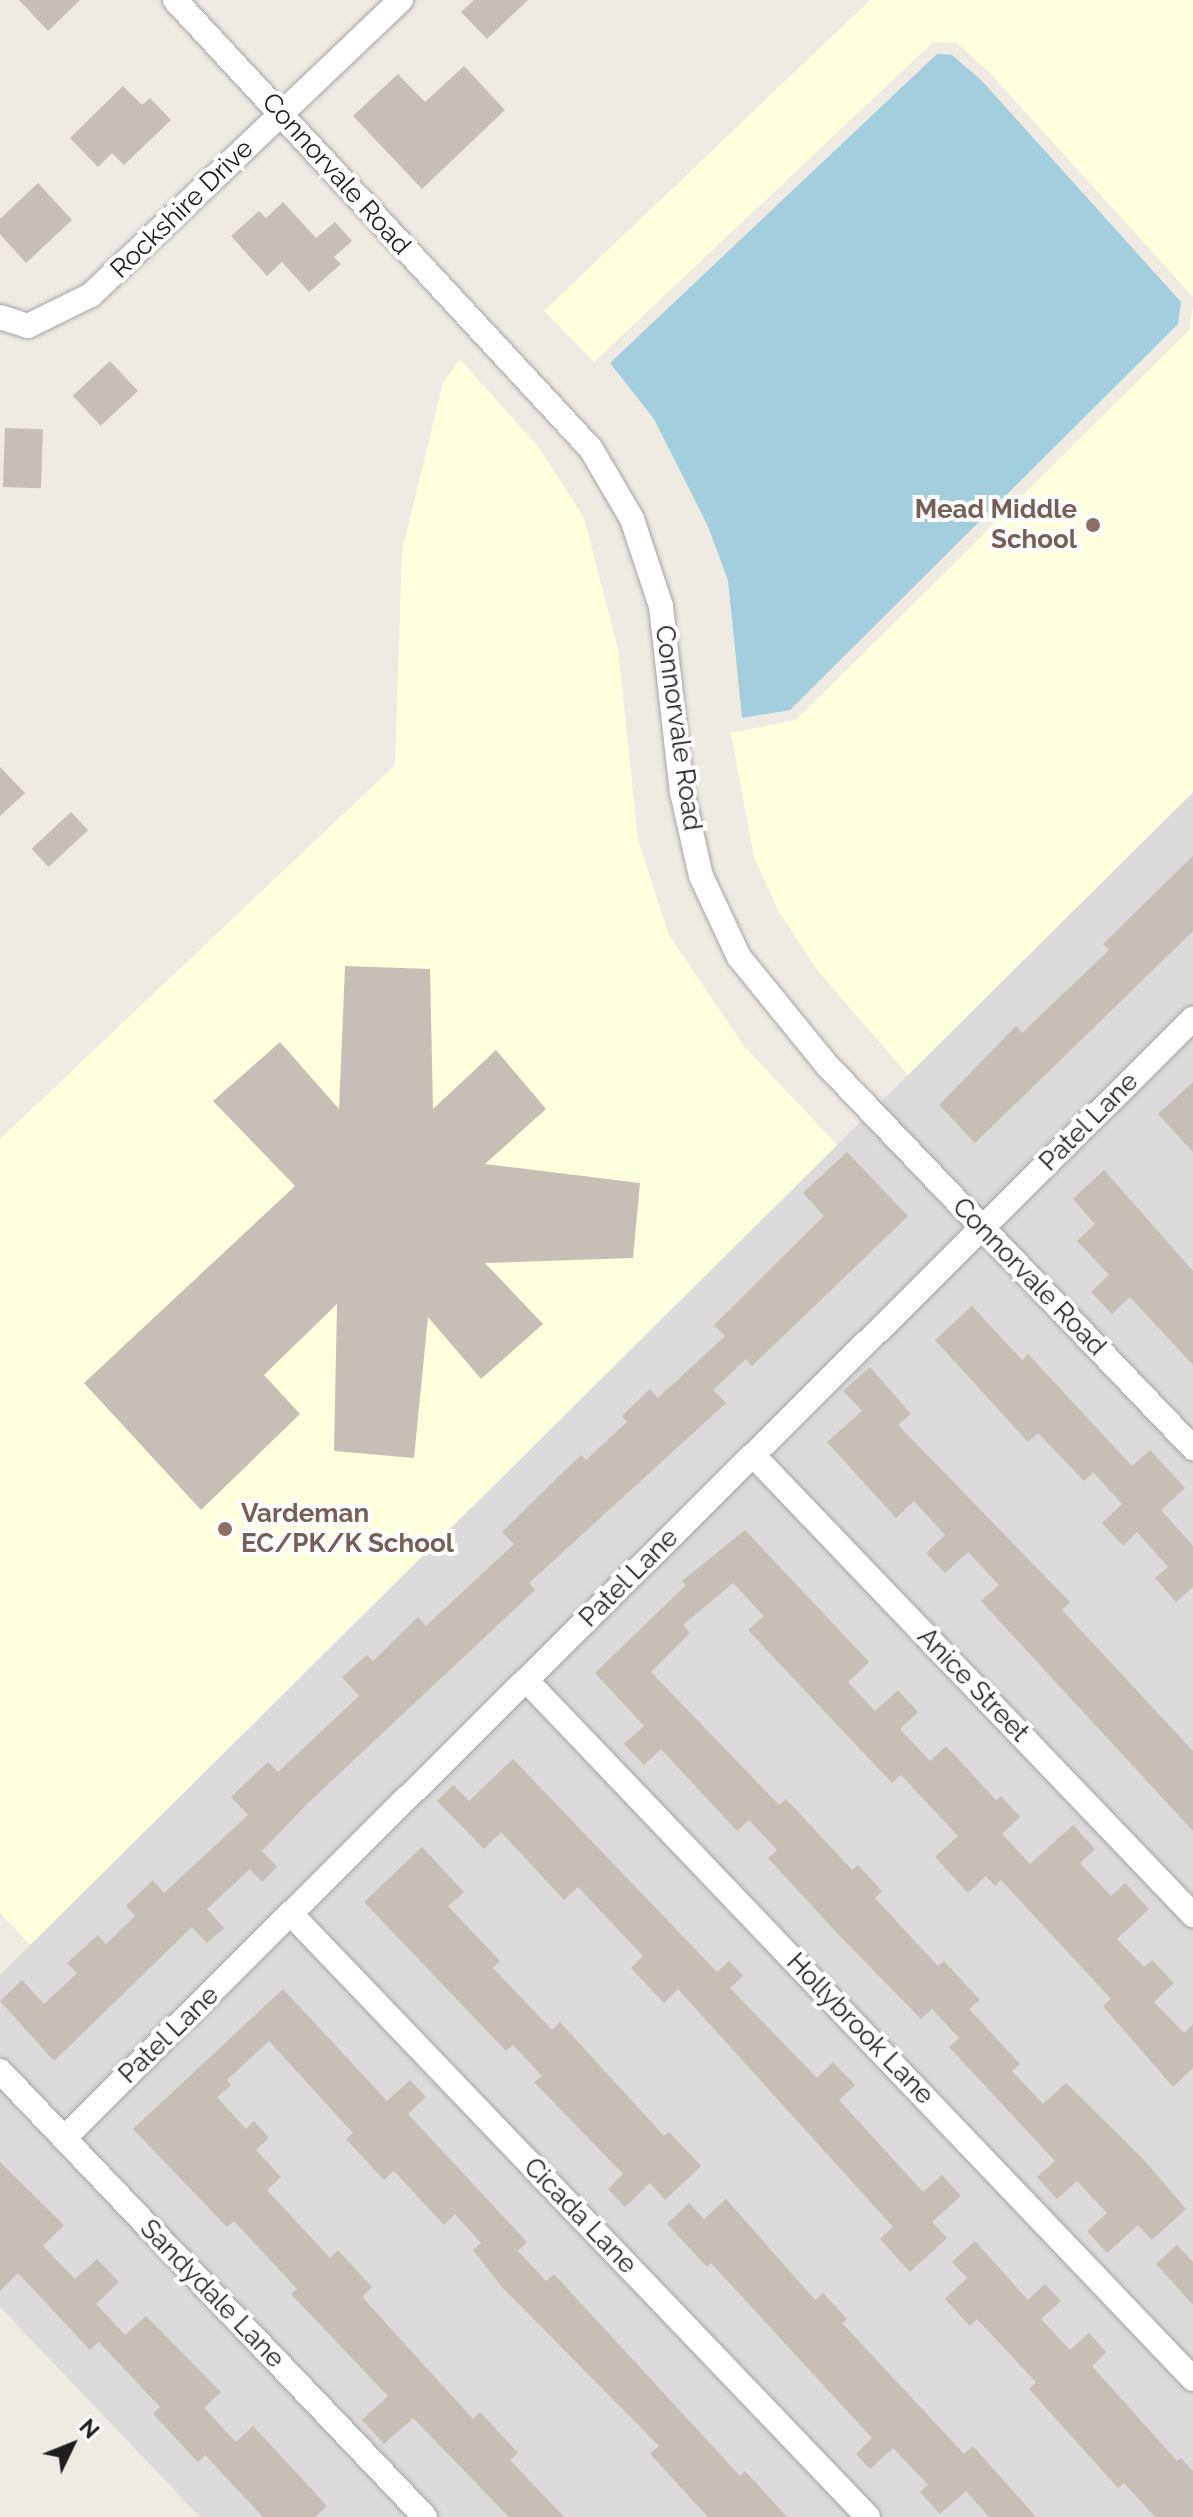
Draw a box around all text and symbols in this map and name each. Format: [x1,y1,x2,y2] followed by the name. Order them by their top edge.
[255,87,417,261] street label: Connorvale Road
[104,133,260,285] street label: Rockshire Drive
[915,494,1077,556] place label: Mead Middle School
[1084,516,1102,534] marker: Mead Middle School
[648,623,708,833] street label: Connorvale Road
[1033,1066,1145,1178] street label: Patel Lane
[946,1192,1112,1362] street label: Connorvale Road
[241,1498,454,1560] place label: Vardeman EC/PK/K School
[216,1520,234,1538] marker: Vardeman EC/PK/K School
[573,1522,685,1634] street label: Patel Lane
[911,1621,1035,1749] street label: Anice Street
[780,1947,940,2111] street label: Hollybrook Lane
[112,1980,226,2090] street label: Patel Lane
[517,2152,643,2280] street label: Cicada Lane
[133,2213,291,2375] street label: Sandydale Lane
[32,2405,112,2485] north arrow
[74,2414,105,2444] text: N

